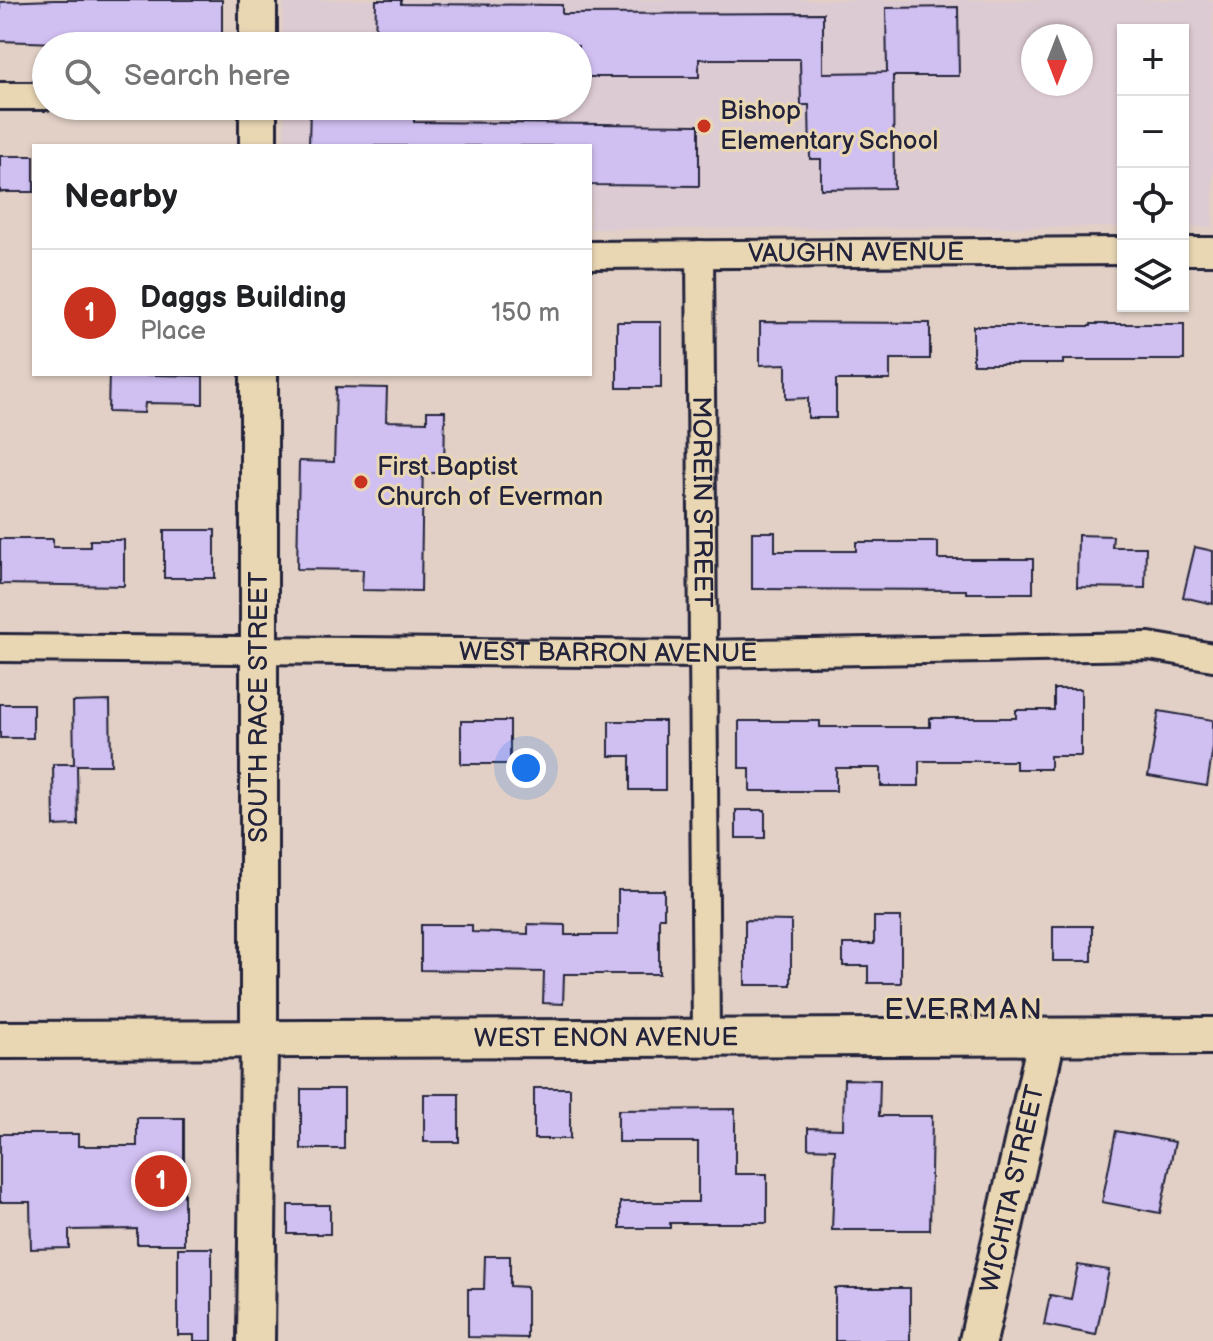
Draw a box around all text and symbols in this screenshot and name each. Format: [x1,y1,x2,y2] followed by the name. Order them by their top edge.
[1021,24,1093,96] north arrow
[1117,24,1189,312] map controls
[1117,24,1189,96] button: +
[32,32,592,120] search box
[60,54,104,98] icon: search
[124,58,290,94] text: Search here
[720,96,938,157] place label: Bishop Elementary School
[1117,96,1189,168] button: −
[695,117,713,135] marker: Bishop Elementary School
[1117,168,1189,240] button: locate
[64,176,178,217] text: Nearby
[748,237,964,269] street label: VAUGHN AVENUE
[1117,240,1189,312] button: layers
[140,280,346,316] text: Daggs Building
[85,298,95,329] text: 1
[491,298,560,329] text: 150 m
[140,316,206,347] text: Place
[686,396,718,608] street label: MOREIN STREET
[377,452,603,513] place label: First Baptist Church of Everman
[352,473,370,491] marker: First Baptist Church of Everman
[244,571,275,843] street label: SOUTH RACE STREET
[459,636,758,670] street label: WEST BARRON AVENUE
[506,748,546,788] your location
[884,992,1044,1028] district label: EVERMAN
[474,1022,738,1054] street label: WEST ENON AVENUE
[974,1082,1051,1296] street label: WICHITA STREET
[135,1151,187,1211] pin: 1

